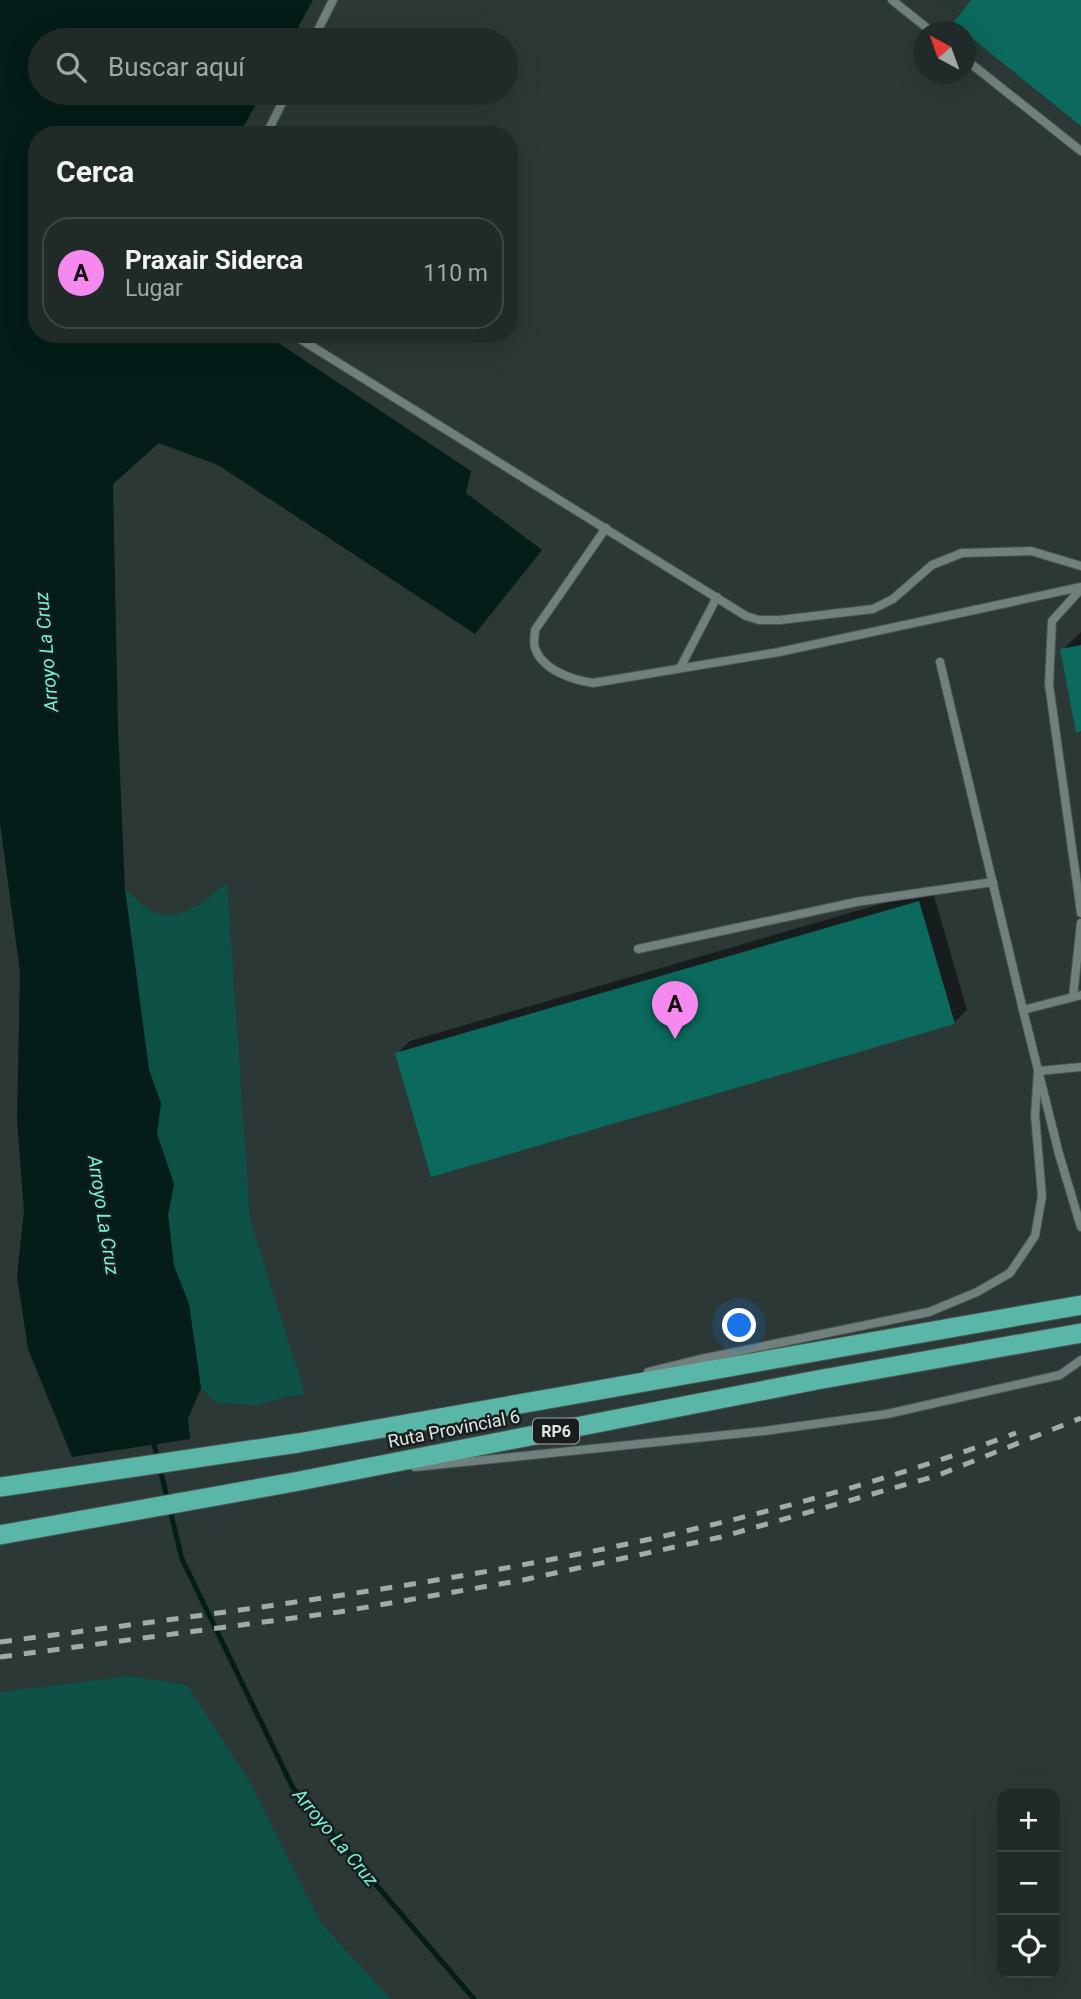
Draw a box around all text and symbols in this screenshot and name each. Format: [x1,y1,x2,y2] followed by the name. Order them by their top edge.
[913,21,976,84] north arrow
[28,28,518,105] search box
[52,48,90,86] icon: search
[108,52,245,82] text: Buscar aquí
[56,154,134,189] text: Cerca
[125,245,303,275] text: Praxair Siderca
[73,260,89,287] text: A
[423,260,488,287] text: 110 m
[125,275,183,302] text: Lugar
[30,590,63,714] water label: Arroyo La Cruz
[652,981,698,1039] pin: A
[83,1153,124,1277] water label: Arroyo La Cruz
[722,1308,756,1342] your location
[386,1405,522,1452] street label: Ruta Provincial 6
[533,1418,579,1443] road number: RP6
[287,1783,384,1892] water label: Arroyo La Cruz
[997,1789,1060,1978] map controls
[997,1789,1060,1852] button: +
[997,1852,1060,1915] button: −
[997,1915,1060,1978] button: locate

